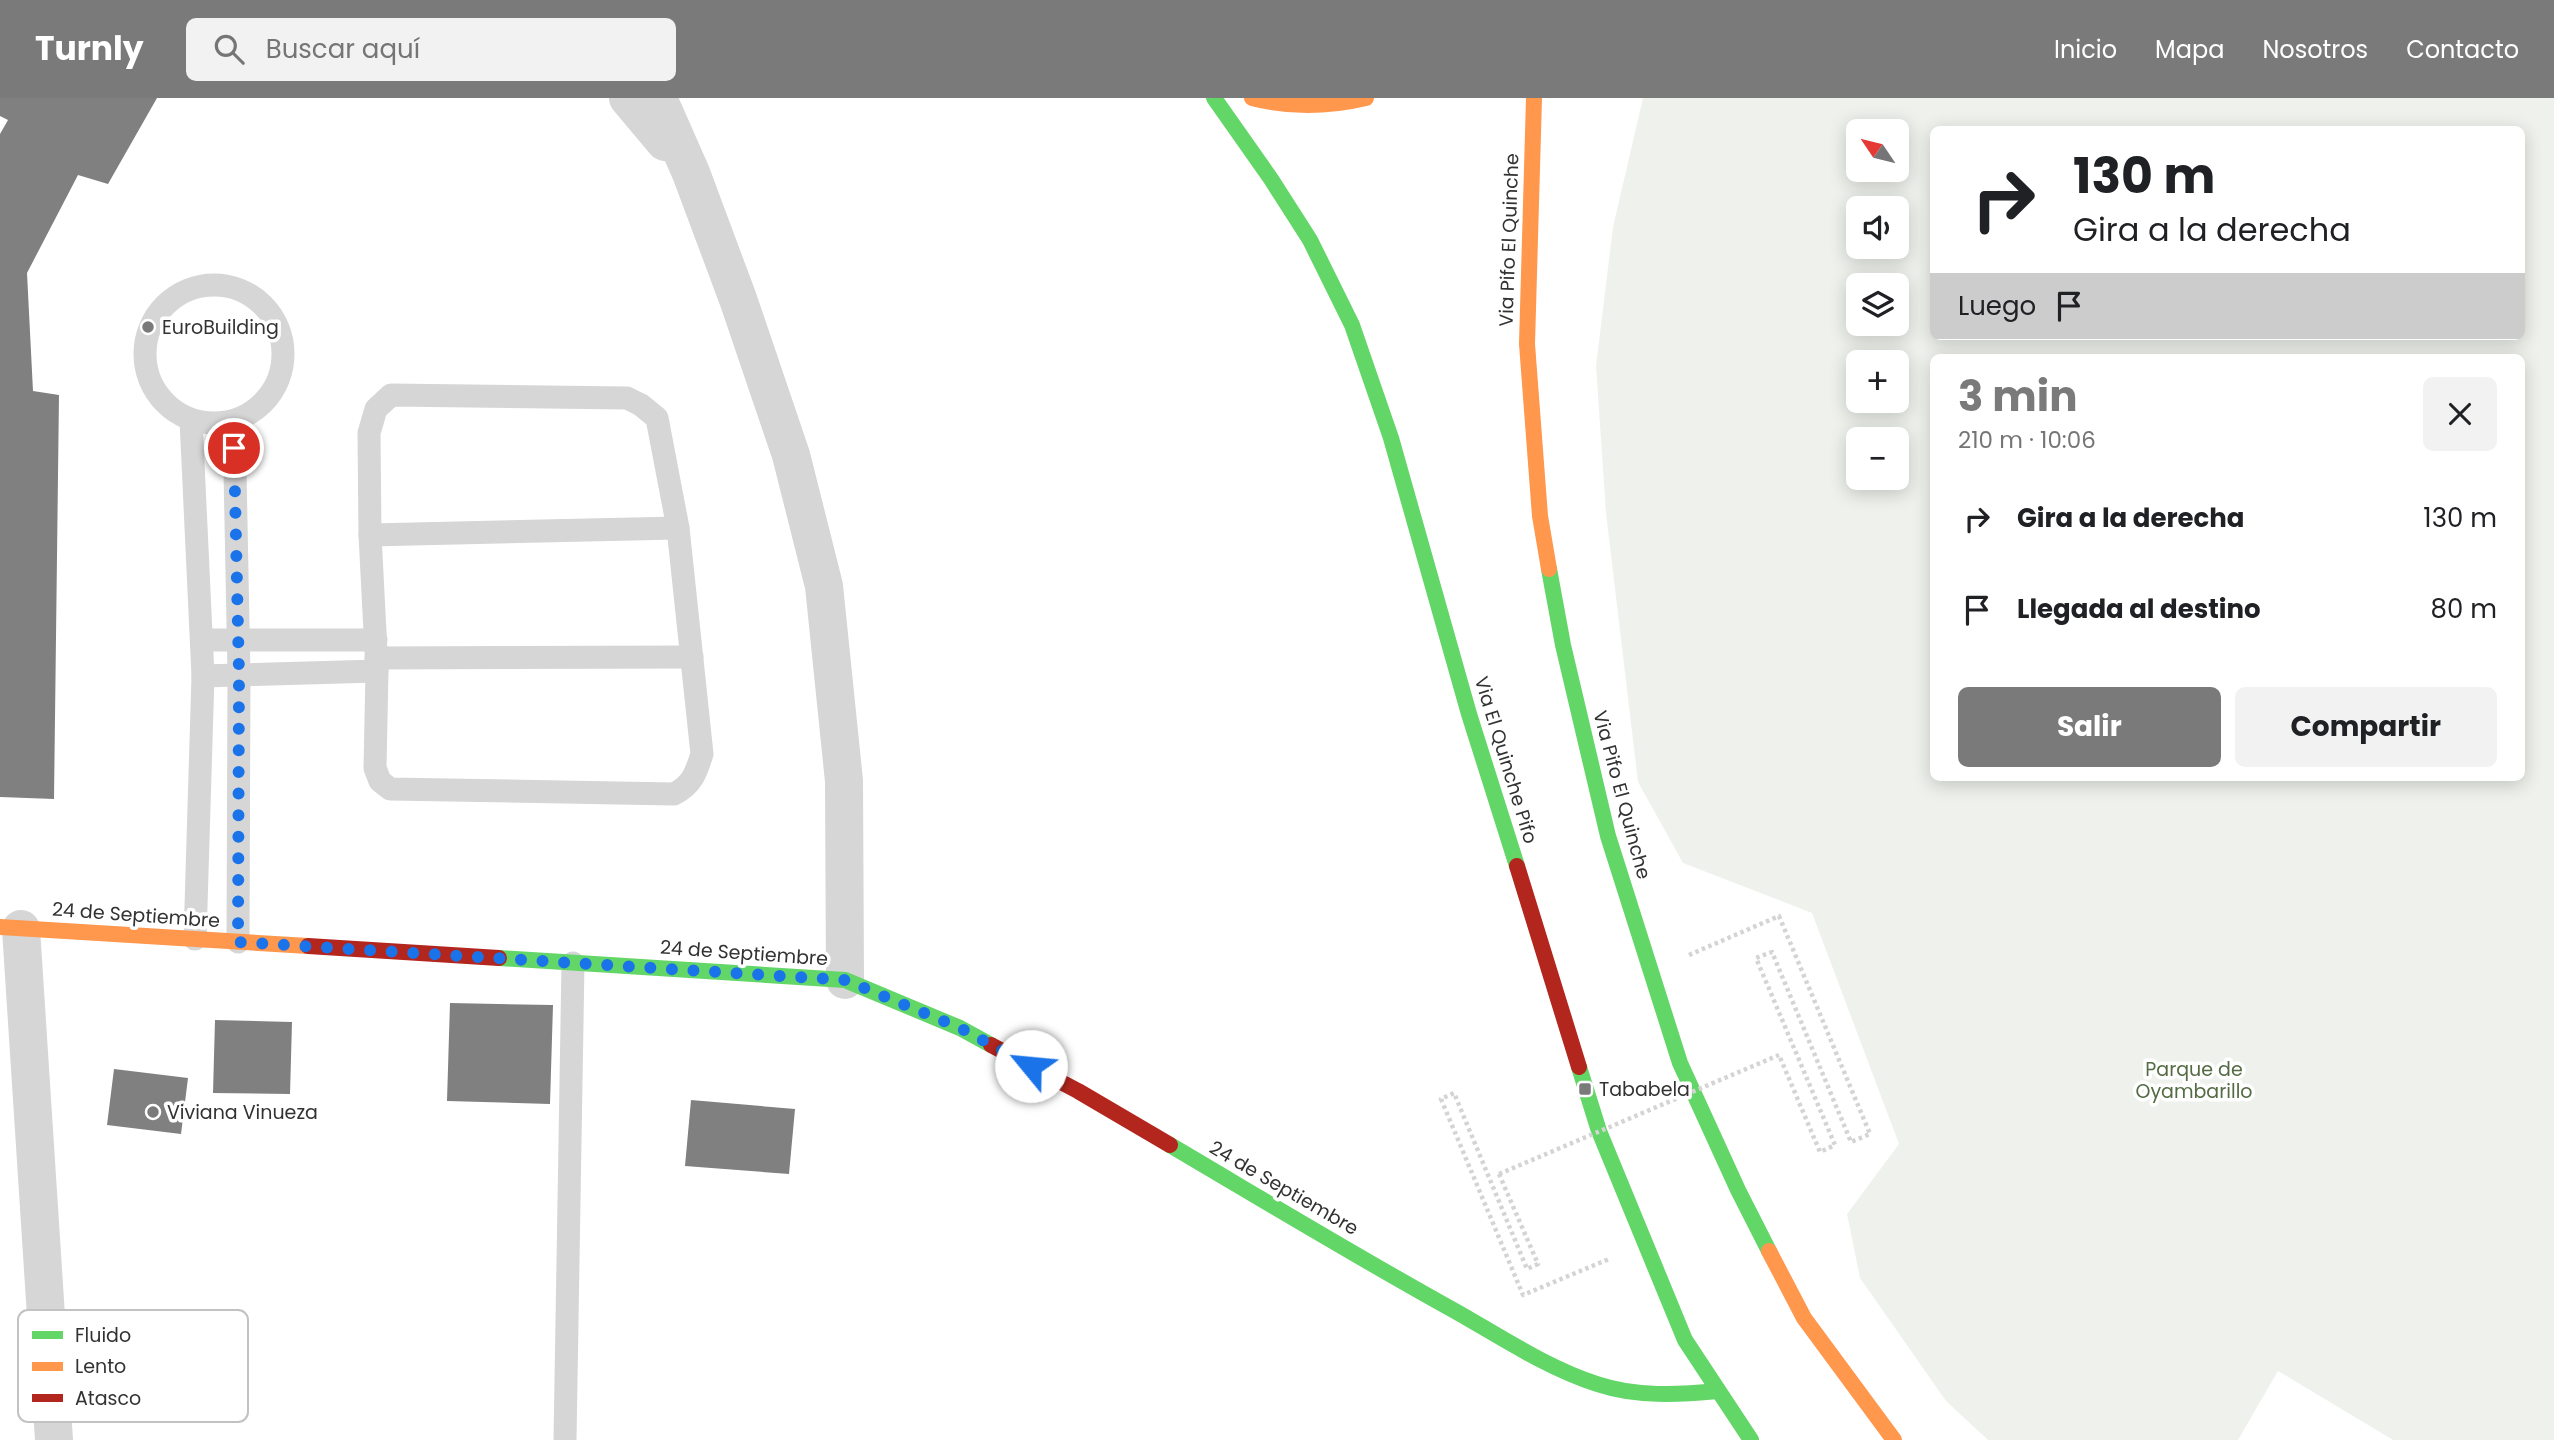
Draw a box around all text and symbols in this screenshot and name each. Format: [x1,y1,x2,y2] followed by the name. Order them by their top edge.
[186,18,676,81] search box
[35,25,144,72] text: Turnly
[210,30,248,68] icon: search
[266,31,420,67] text: Buscar aquí
[2054,33,2117,66] text: Inicio
[2155,33,2224,66] text: Mapa
[2262,33,2368,66] text: Nosotros
[2406,33,2519,66] text: Contacto
[1846,119,1909,182] north arrow
[1846,119,1909,490] map controls
[2073,142,2215,210] text: 130 m
[1492,153,1526,327] street label: Via Pifo El Quinche
[1958,154,2049,245] icon: right
[1846,196,1909,259] button: sound
[2073,207,2351,252] text: Gira a la derecha
[1846,273,1909,336] button: layers
[2050,287,2088,325] icon: arrive
[1958,288,2036,324] text: Luego
[162,314,279,341] place label: EuroBuilding
[140,319,156,335] marker: EuroBuilding
[1846,350,1909,413] button: +
[1958,367,2078,426] text: 3 min
[2423,377,2497,451] button: close
[204,418,264,478] pin
[1958,424,2096,456] text: 210 m · 10:06
[1846,427,1909,490] button: −
[215,429,253,467] icon: arrive
[1958,500,1996,538] icon: right
[2017,500,2245,536] text: Gira a la derecha
[2423,500,2497,536] text: 130 m
[1958,591,1996,629] icon: arrive
[2017,591,2261,627] text: Llegada al destino
[2431,591,2497,627] text: 80 m
[1468,673,1544,847] street label: Via El Quinche Pifo
[1958,687,2221,767] button: Salir
[2235,687,2497,767] button: Compartir
[1587,708,1657,882] street label: Via Pifo El Quinche
[51,896,221,934] street label: 24 de Septiembre
[659,934,829,972] street label: 24 de Septiembre
[994,1029,1068,1103] position arrow
[2135,1056,2253,1105] park label: Parque de Oyambarillo
[1599,1076,1690,1103] place label: Tababela
[1577,1081,1593,1097] marker: Tababela
[167,1099,318,1126] place label: Viviana Vinueza
[145,1104,161,1120] marker: Viviana Vinueza
[1204,1134,1364,1242] street label: 24 de Septiembre
[18,1310,248,1422] legend
[75,1322,131,1349] text: Fluido
[75,1353,126,1380] text: Lento
[75,1385,141,1412] text: Atasco

